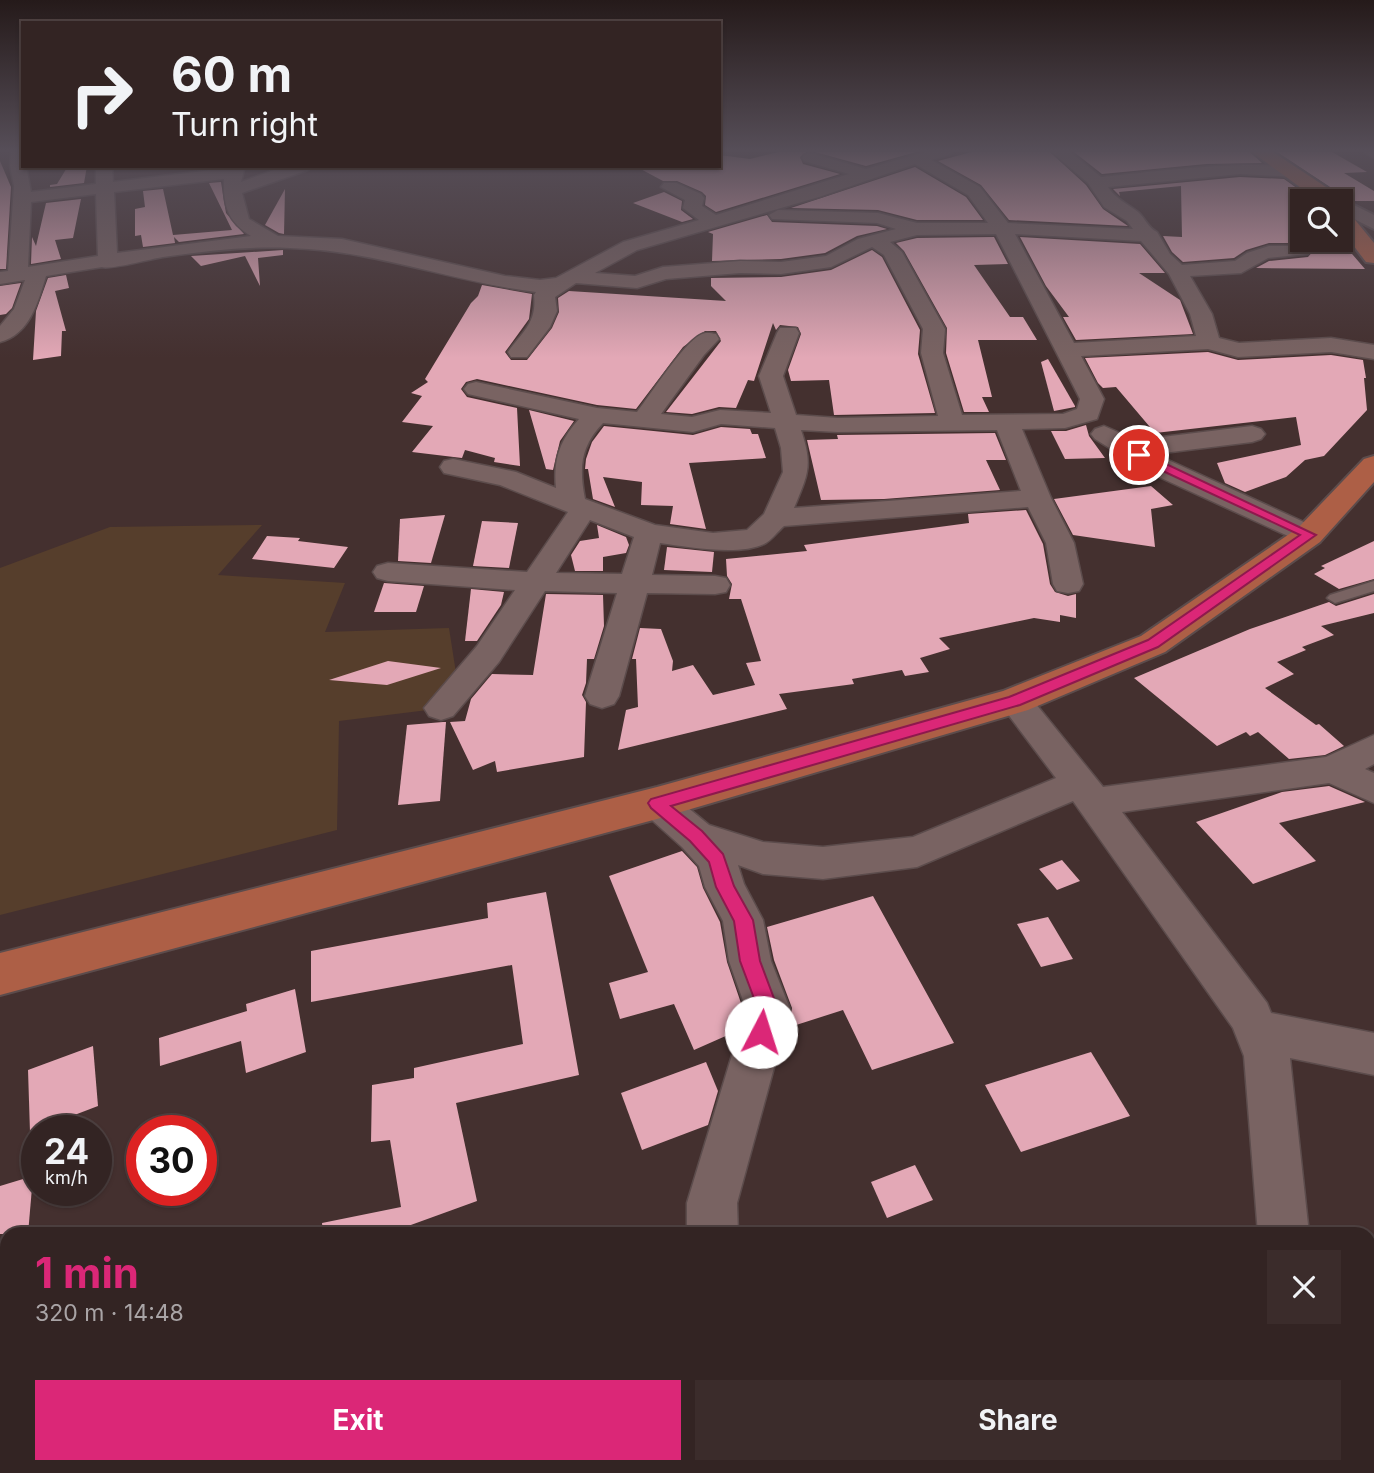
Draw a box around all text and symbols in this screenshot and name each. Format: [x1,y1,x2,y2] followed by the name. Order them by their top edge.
[171,45,292,104] text: 60 m
[56,49,147,140] icon: right
[171,105,318,144] text: Turn right
[1290,189,1353,252] map controls
[1290,189,1353,252] button: search
[1109,425,1169,485] pin
[1120,436,1158,474] icon: arrive
[724,995,798,1069] position arrow
[126,1115,217,1206] speed limit sign: 30
[44,1130,89,1172] text: 24
[45,1167,88,1188] text: km/h
[35,1247,139,1298] text: 1 min
[1267,1250,1341,1324] button: close
[35,1299,184,1327] text: 320 m · 14:48
[35,1380,681,1460] button: Exit
[695,1380,1341,1460] button: Share

